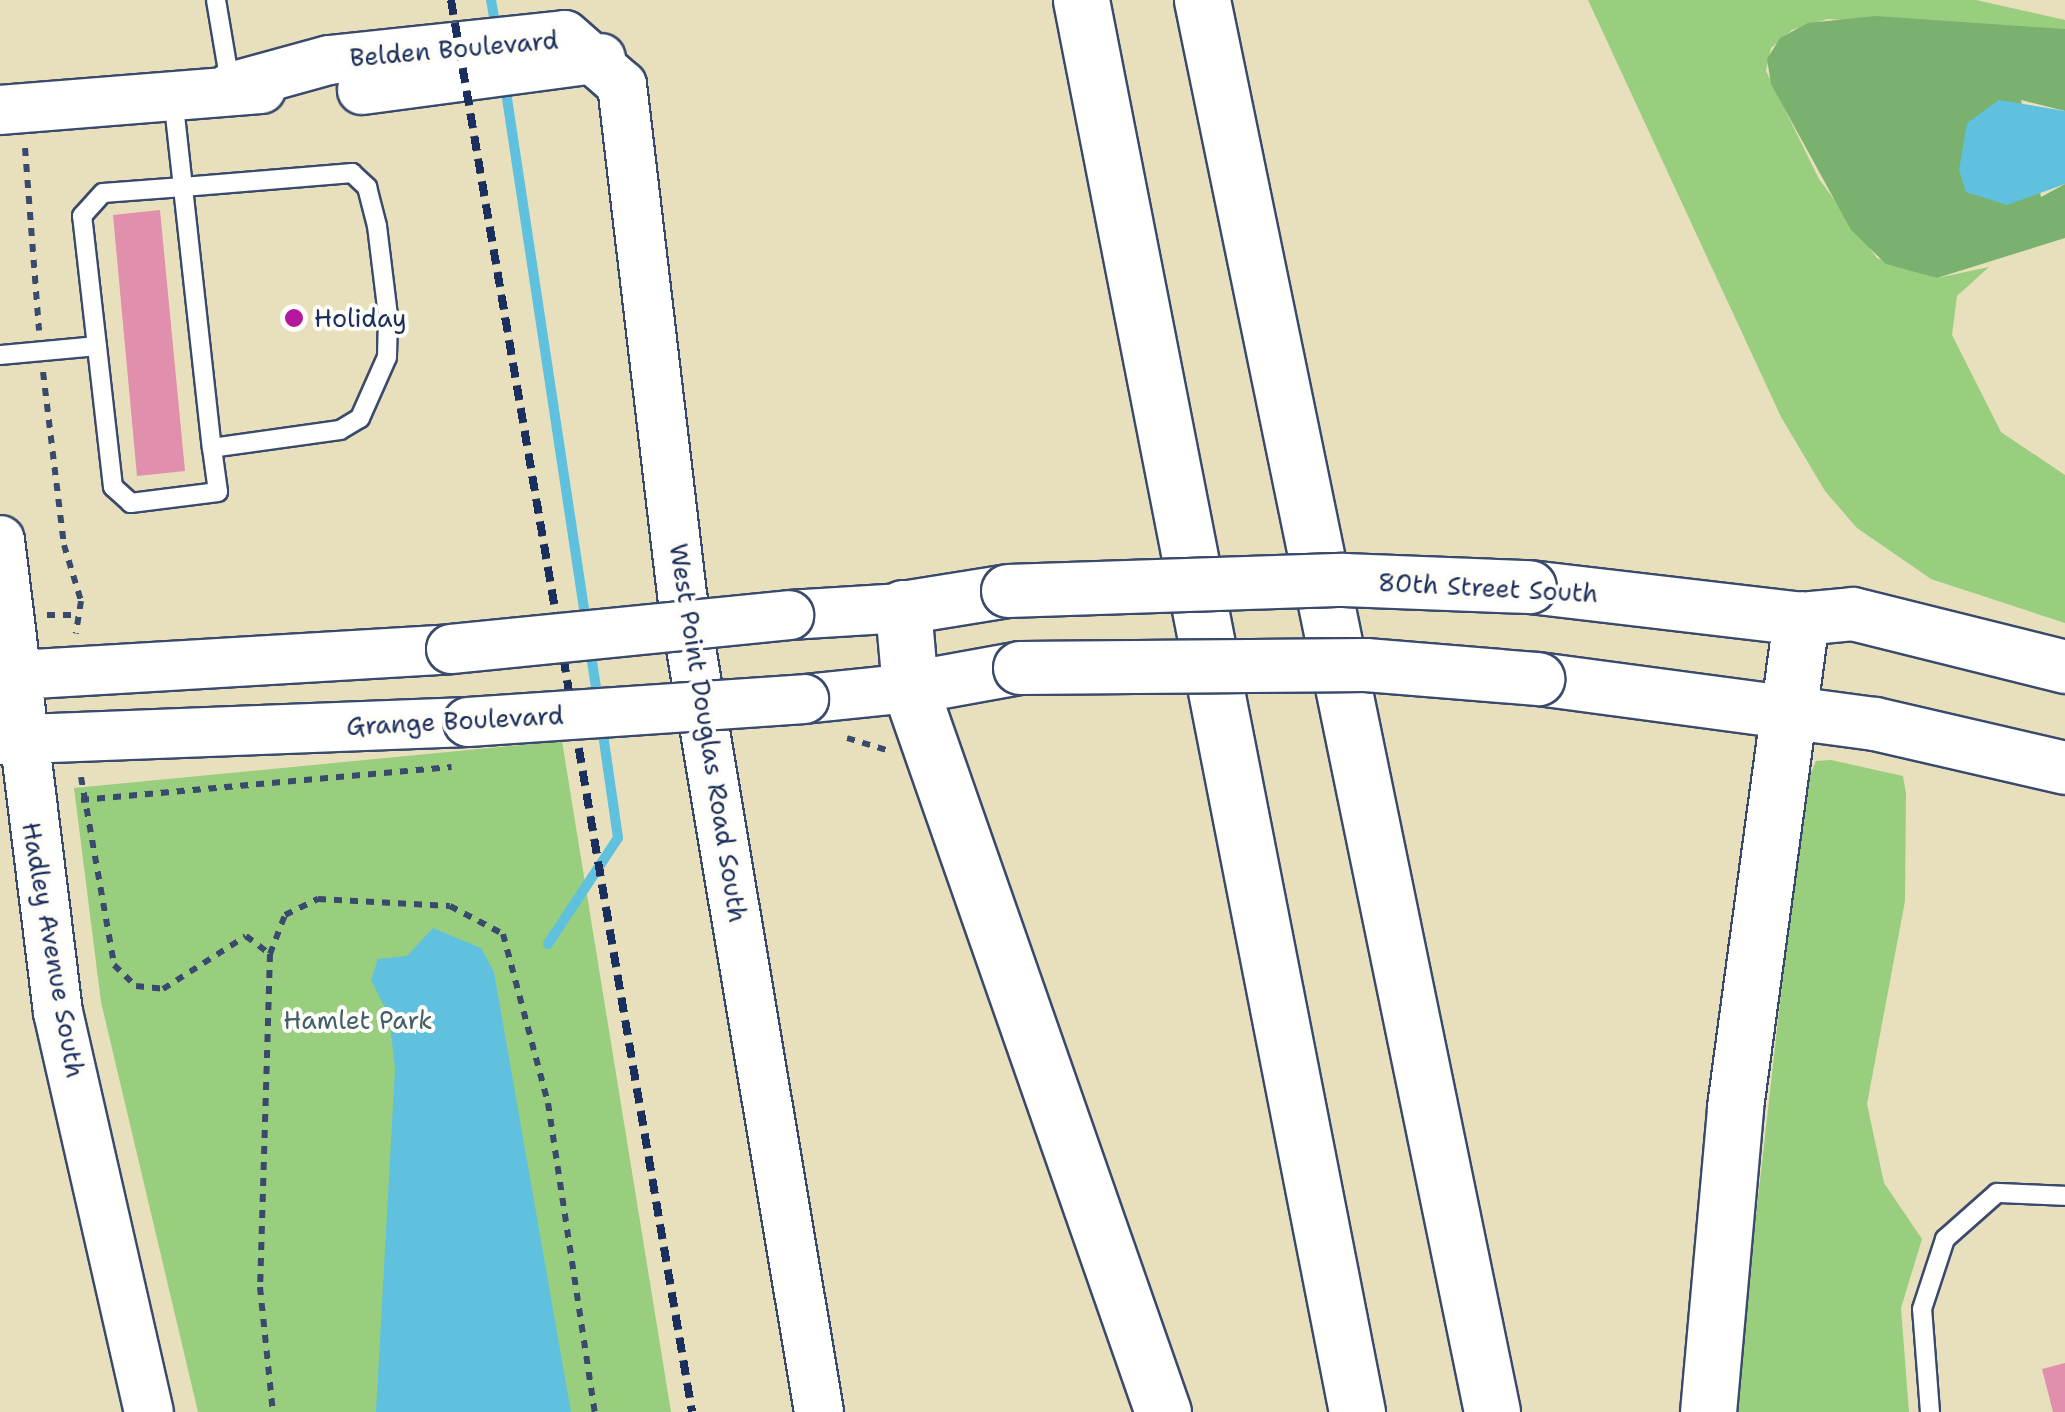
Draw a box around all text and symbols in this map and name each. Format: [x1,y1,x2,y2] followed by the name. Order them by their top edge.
[349,25,559,73] street label: Belden Boulevard
[314,303,407,333] place label: Holiday
[283,307,305,329] marker: Holiday
[663,541,753,925] street label: West Point Douglas Road South
[1377,567,1599,609] street label: 80th Street South
[346,700,564,742] street label: Grange Boulevard
[16,820,90,1080] street label: Hadley Avenue South
[283,1005,433,1035] park label: Hamlet Park

